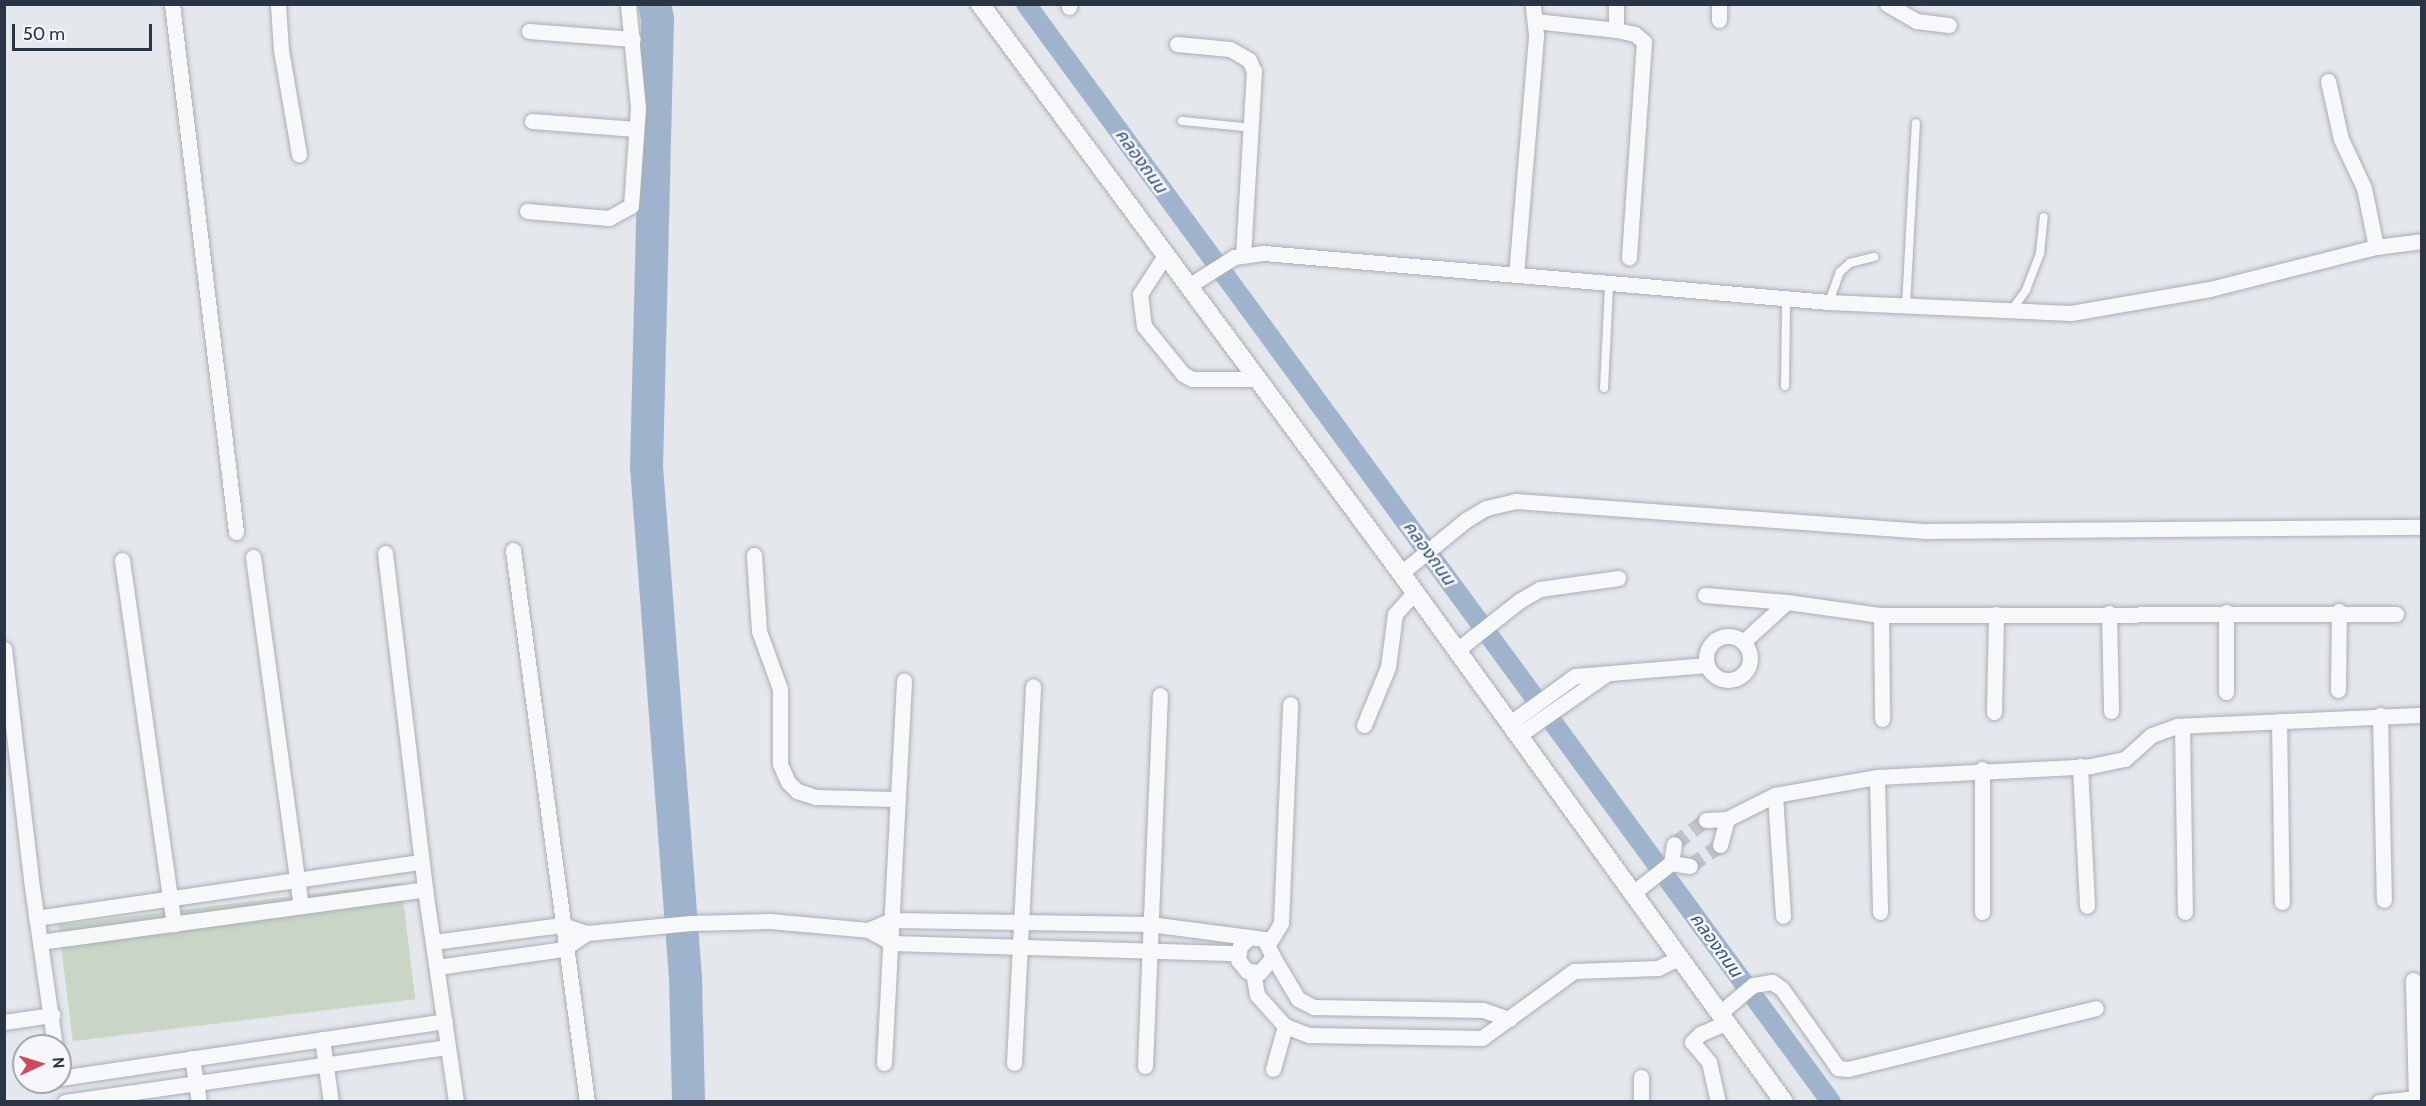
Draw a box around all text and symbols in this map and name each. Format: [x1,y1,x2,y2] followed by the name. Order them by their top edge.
[15,12,154,50] scale bar
[23,23,65,45] text: 50 m
[1110,125,1172,197] water label: คลองถนน
[1398,517,1460,589] water label: คลองถนน
[1685,909,1747,981] water label: คลองถนน
[12,1034,72,1094] north arrow
[49,1057,68,1069] text: N

